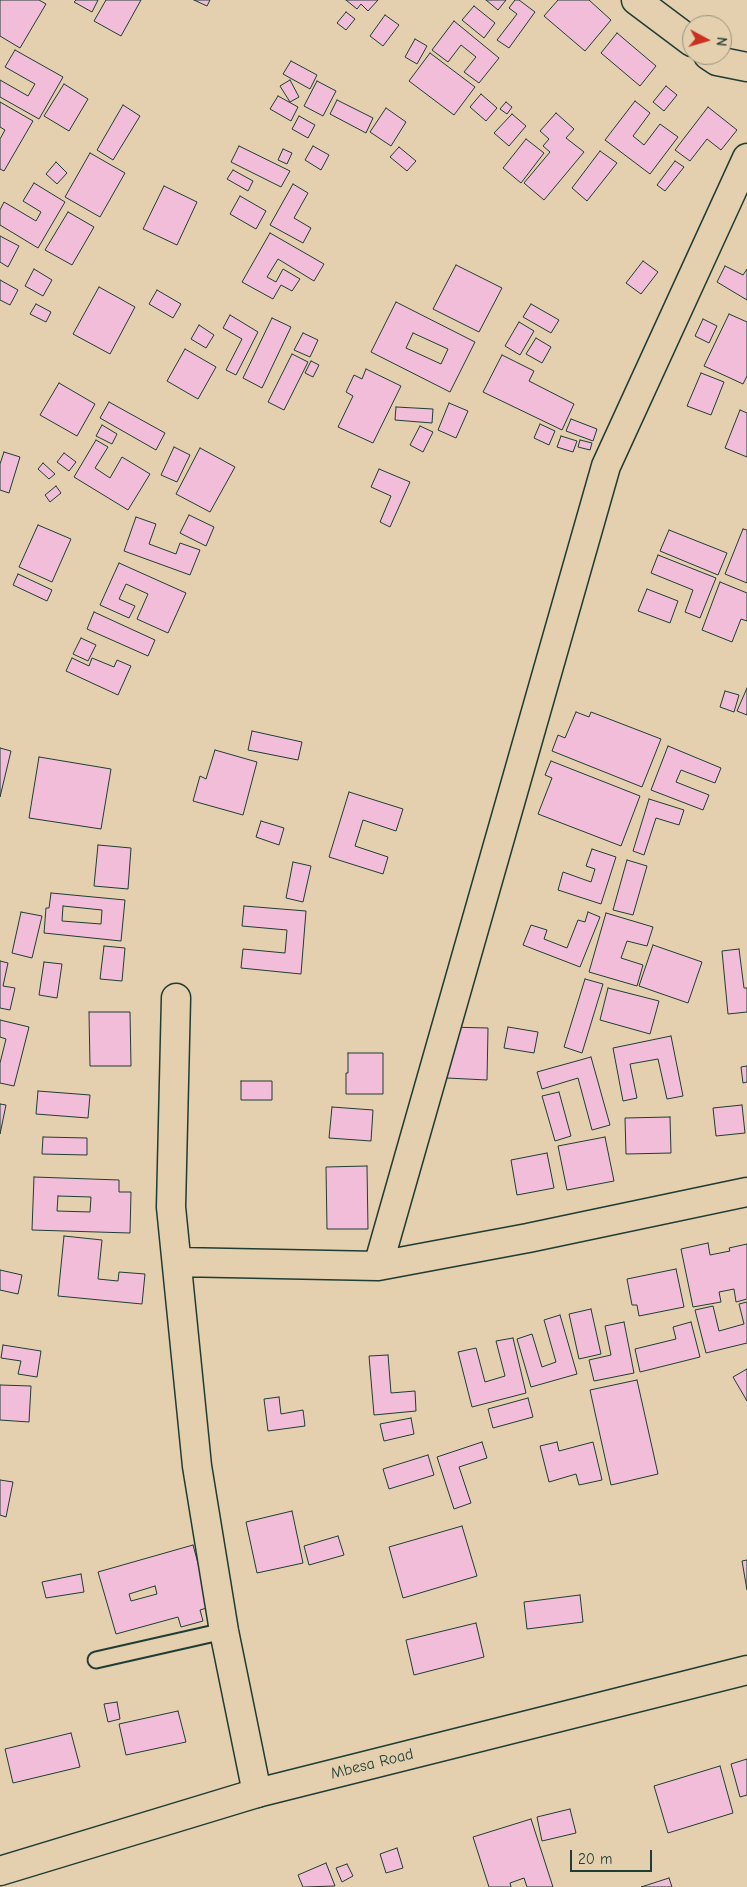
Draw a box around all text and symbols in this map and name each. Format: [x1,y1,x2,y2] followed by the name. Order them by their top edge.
[682,15,732,65] north arrow
[712,36,730,47] text: N
[329,1744,415,1784] street label: Mbesa Road
[572,1840,654,1872] scale bar
[578,1850,612,1868] text: 20 m

